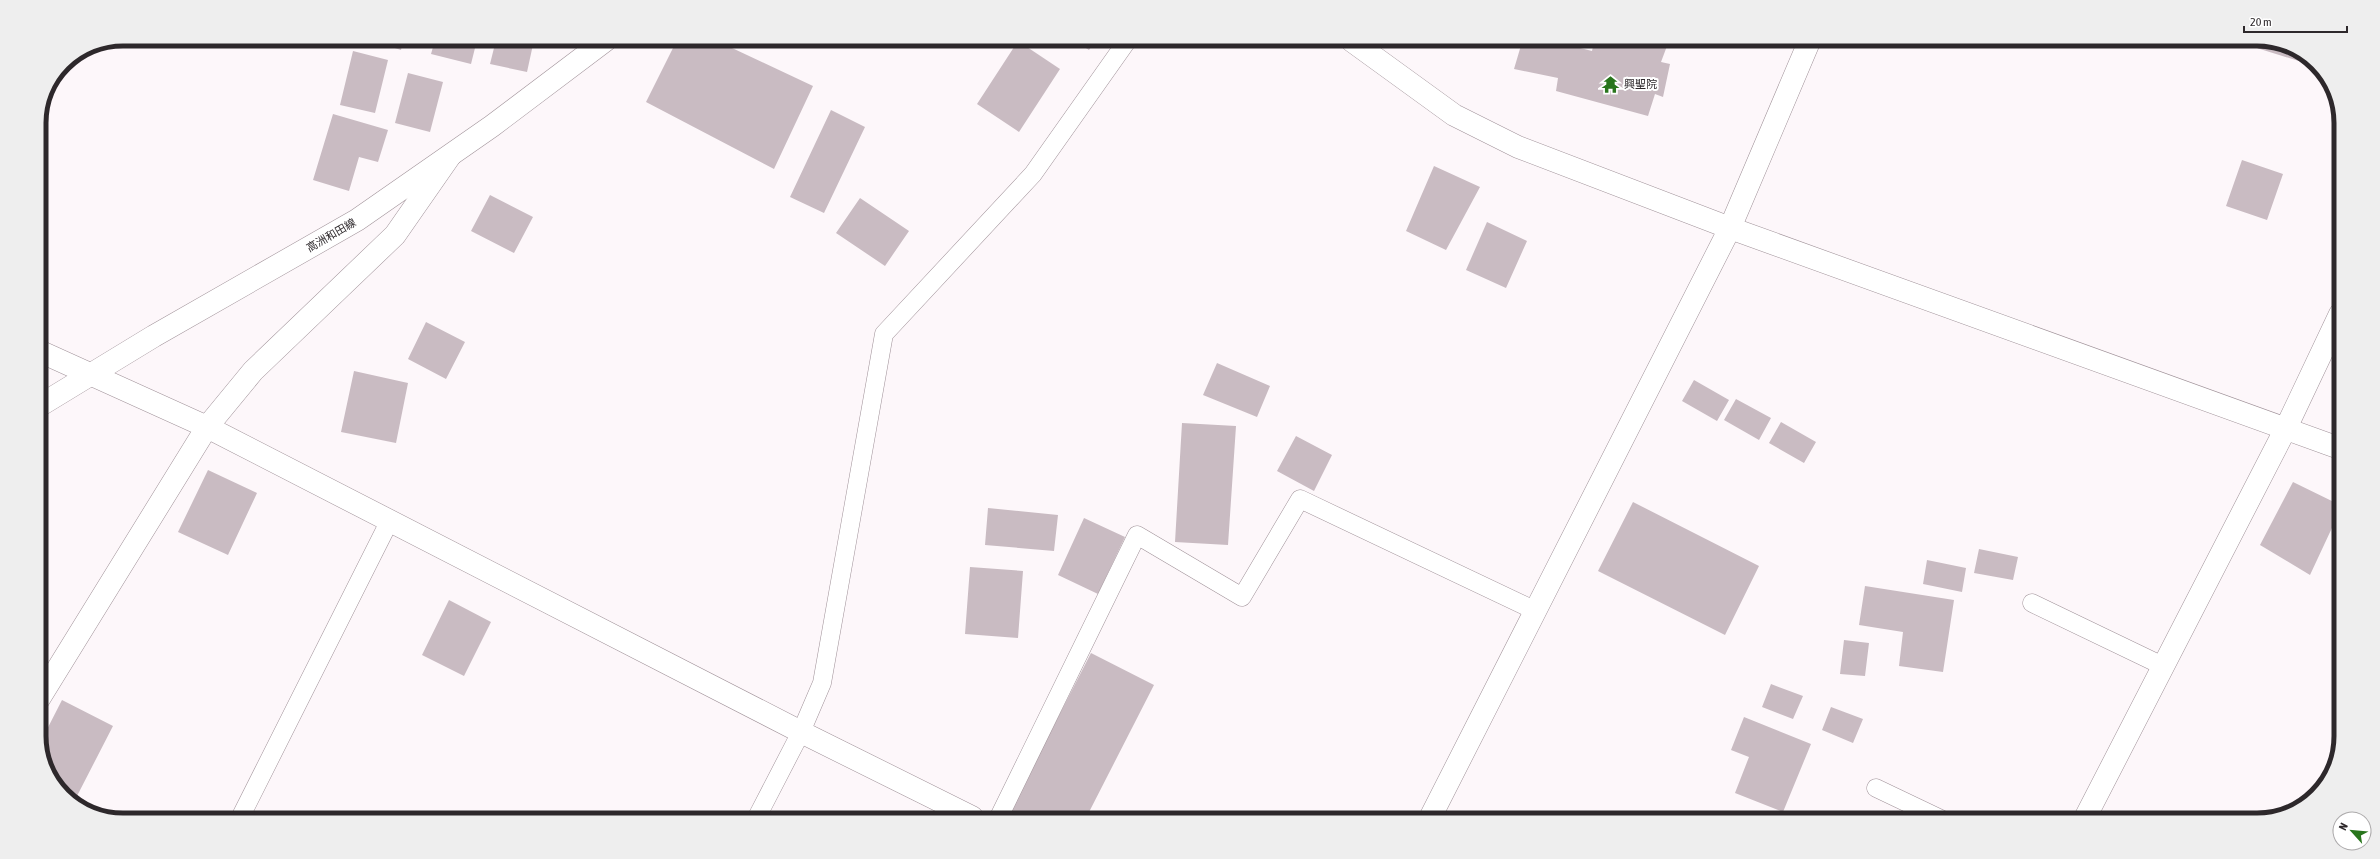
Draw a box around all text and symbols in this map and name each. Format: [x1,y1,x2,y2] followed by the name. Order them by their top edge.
[2244,8,2347,34] scale bar
[2250,15,2272,29] text: 20 m
[1601,74,1621,94] temple icon: 興聖院
[1624,78,1657,90] place label: 興聖院
[304,216,358,254] street label: 高洲和田線
[2332,811,2372,851] north arrow
[2336,821,2350,832] text: N

